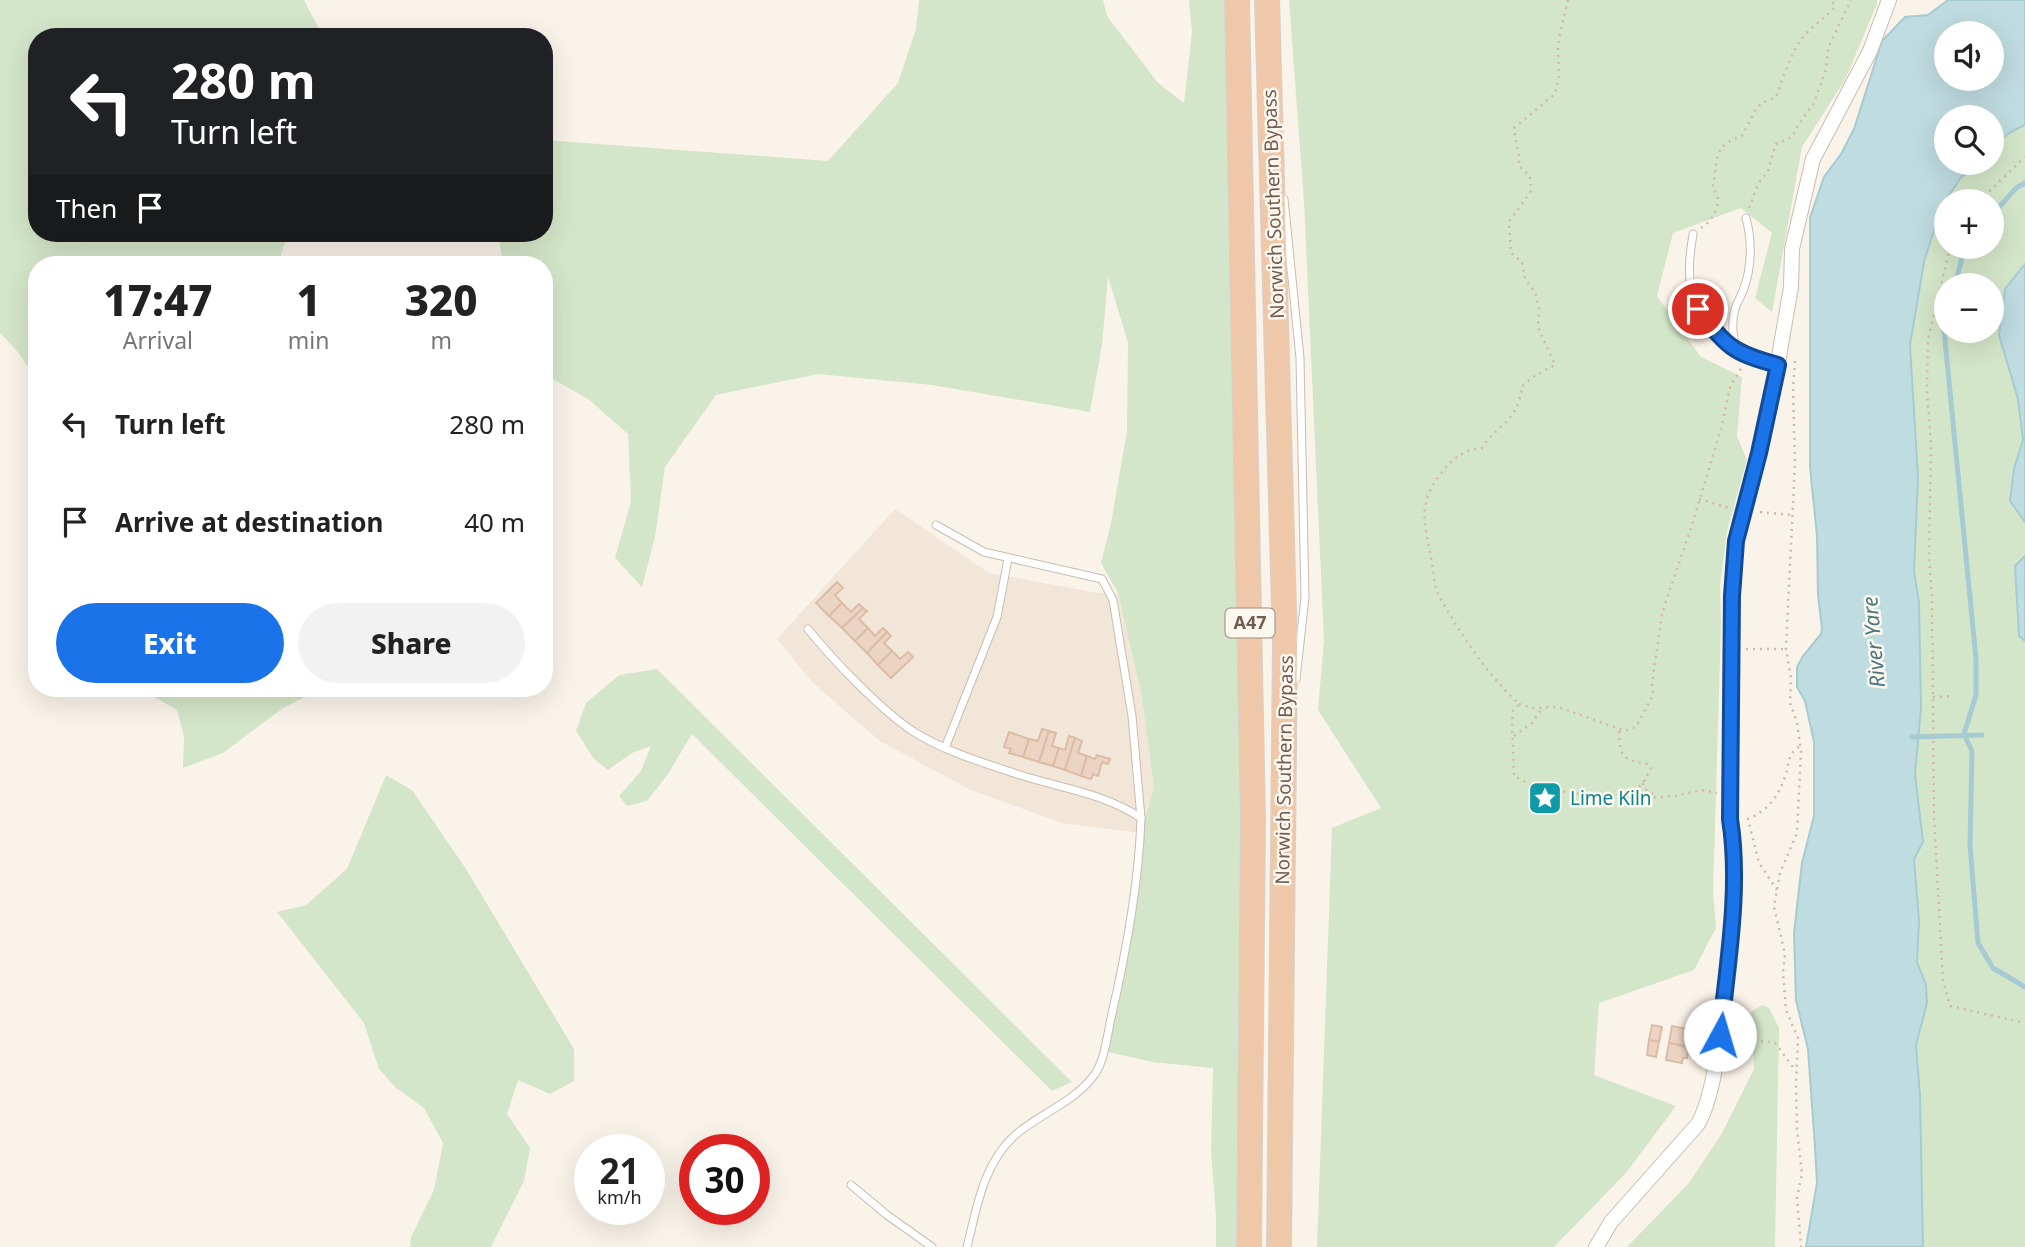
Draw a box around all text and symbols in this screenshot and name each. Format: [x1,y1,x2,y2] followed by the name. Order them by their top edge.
[1934,21,2004,343] map controls
[1934,21,2004,91] button: sound
[171,47,316,113] text: 280 m
[56,56,147,147] icon: left
[1256,89,1290,319] street label: Norwich Southern Bypass
[1934,105,2004,175] button: search
[171,110,297,153] text: Turn left
[131,189,169,227] icon: arrive
[1934,189,2004,259] button: +
[56,190,117,226] text: Then
[103,271,212,328] text: 17:47
[296,271,321,328] text: 1
[405,271,478,328] text: 320
[1934,273,2004,343] button: −
[1668,279,1728,339] pin
[1679,290,1717,328] icon: arrive
[123,324,193,356] text: Arrival
[288,324,329,356] text: min
[430,324,452,356] text: m
[56,405,94,443] icon: left
[115,406,226,442] text: Turn left
[449,406,525,442] text: 280 m
[56,503,94,541] icon: arrive
[115,504,384,540] text: Arrive at destination
[464,504,525,540] text: 40 m
[1855,595,1891,689] water label: River Yare
[56,603,284,683] button: Exit
[298,603,525,683] button: Share
[1226,608,1274,638] road number: A47
[1269,655,1299,885] street label: Norwich Southern Bypass
[1526,779,1564,817] place icon: Lime Kiln
[1570,785,1652,811] place label: Lime Kiln
[1683,998,1757,1072] position arrow
[679,1134,770,1225] speed limit sign: 30
[599,1147,640,1194] text: 21
[597,1185,642,1209] text: km/h

